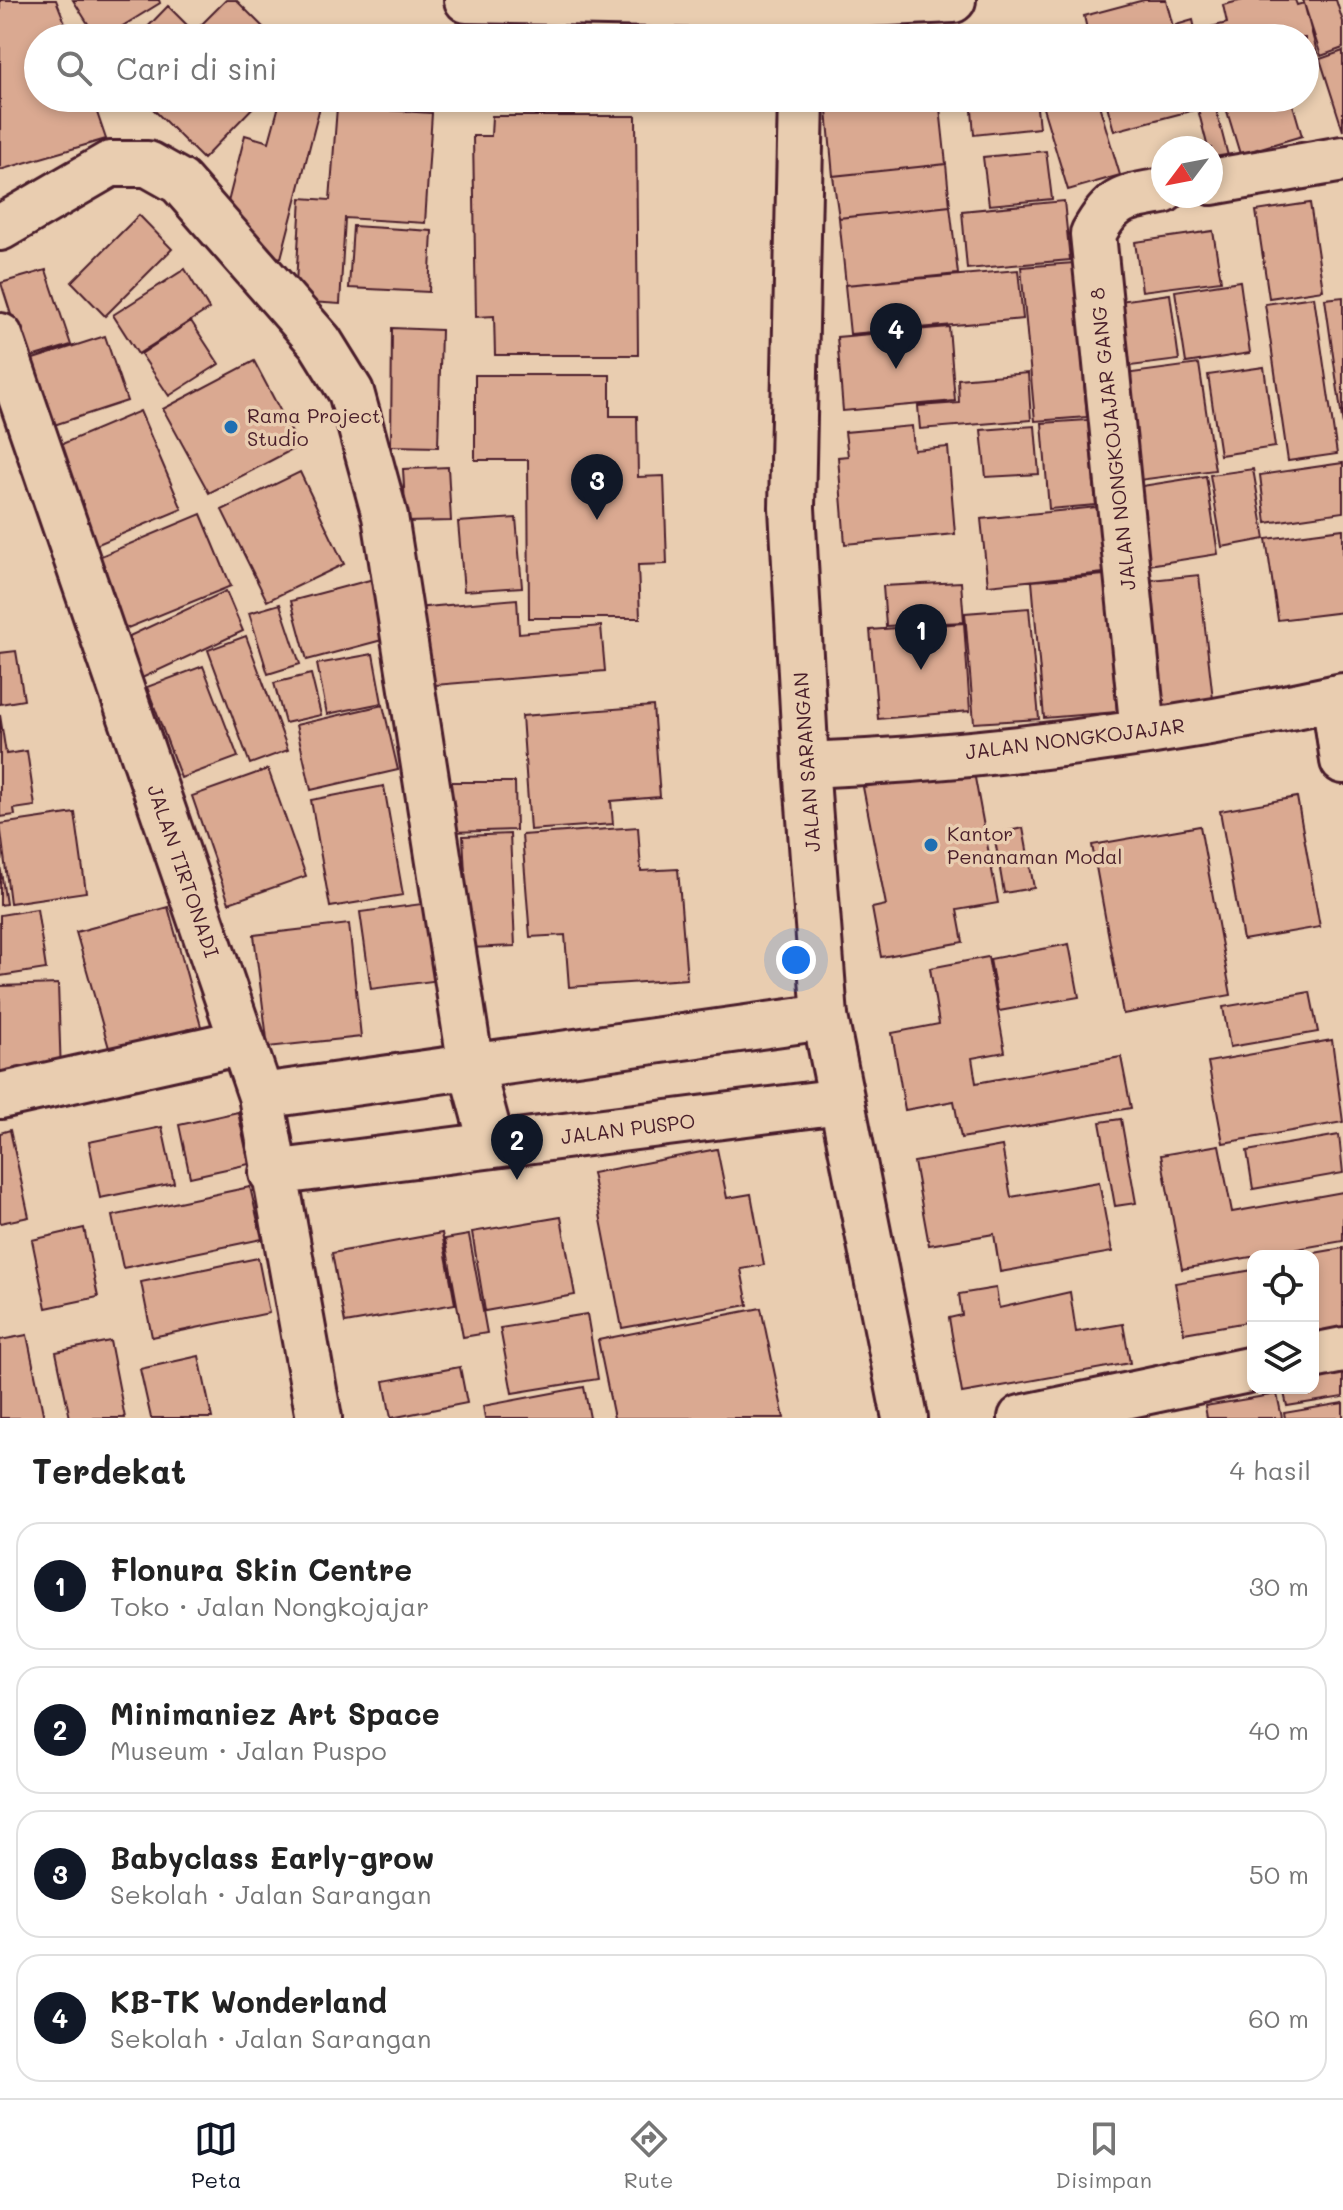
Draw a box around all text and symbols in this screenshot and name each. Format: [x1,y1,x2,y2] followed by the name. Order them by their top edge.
[24,24,1319,112] search box
[52,46,96,90] icon: search
[116,48,277,88] text: Cari di sini
[1151,136,1223,208] north arrow
[1083,287,1141,592] street label: JALAN NONGKOJAJAR GANG 8
[870,303,922,369] pin: 4
[247,402,381,451] place label: Rama Project Studio
[222,418,240,436] marker: Rama Project Studio
[571,454,623,520] pin: 3
[895,604,947,670] pin: 1
[787,671,825,853] street label: JALAN SARANGAN
[964,712,1186,764] street label: JALAN NONGKOJAJAR
[142,781,226,961] street label: JALAN TIRTONADI
[947,820,1123,869] place label: Kantor Penanaman Modal
[922,836,940,854] marker: Kantor Penanaman Modal
[776,940,816,980] your location
[559,1107,697,1149] street label: JALAN PUSPO
[491,1114,543,1180] pin: 2
[1247,1250,1319,1394] map controls
[1247,1250,1319,1322] button: locate
[1247,1322,1319,1394] button: layers
[32,1448,186,1493] text: Terdekat
[1229,1453,1311,1487] text: 4 hasil
[110,1549,412,1589] text: Flonura Skin Centre
[54,1569,66,1603] text: 1
[1249,1569,1309,1603] text: 30 m
[110,1589,429,1623] text: Toko · Jalan Nongkojajar
[110,1693,440,1733] text: Minimaniez Art Space
[53,1713,67,1747] text: 2
[1249,1713,1309,1747] text: 40 m
[110,1733,387,1767] text: Museum · Jalan Puspo
[110,1837,435,1877] text: Babyclass Early-grow
[52,1857,68,1891] text: 3
[1249,1857,1309,1891] text: 50 m
[110,1877,431,1911] text: Sekolah · Jalan Sarangan
[110,1981,387,2021] text: KB-TK Wonderland
[52,2001,68,2035] text: 4
[1248,2001,1309,2035] text: 60 m
[110,2021,431,2055] text: Sekolah · Jalan Sarangan
[191,2117,242,2194] tab: Peta
[624,2117,673,2194] tab: Rute
[1056,2117,1152,2194] tab: Disimpan

